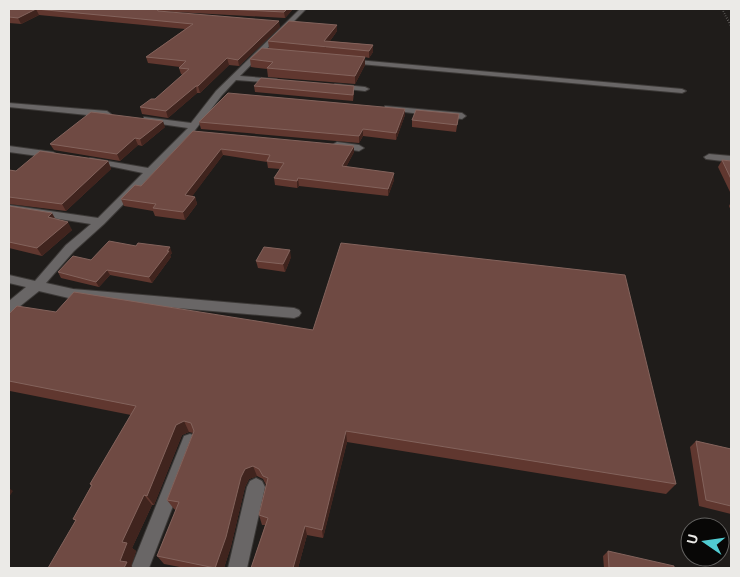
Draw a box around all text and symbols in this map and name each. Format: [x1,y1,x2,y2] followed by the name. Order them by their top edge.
[680,517,730,567] north arrow
[683,532,701,546] text: U

